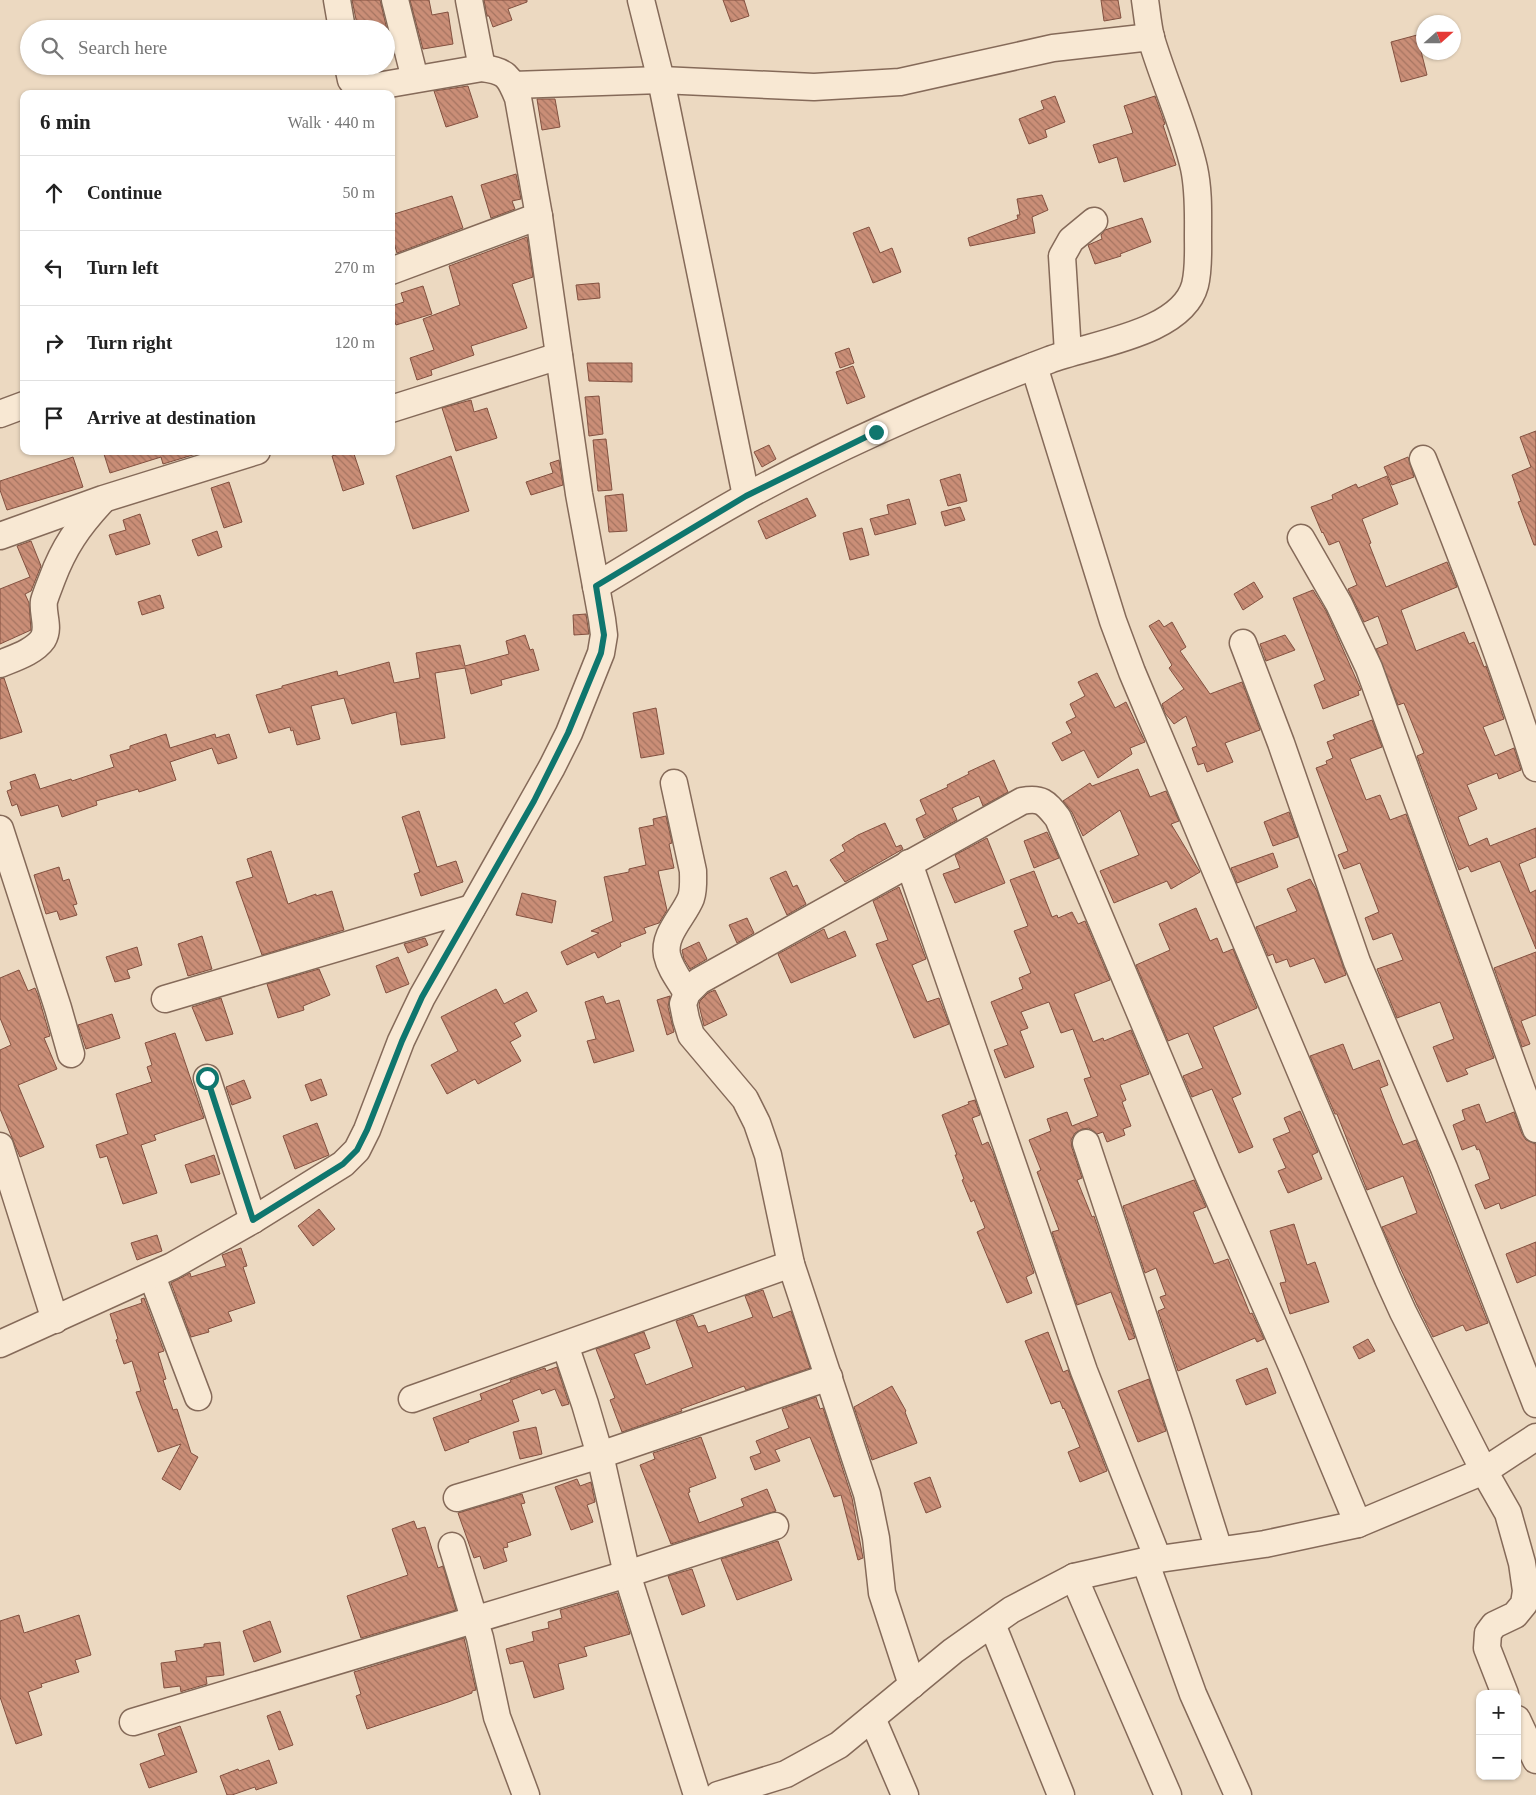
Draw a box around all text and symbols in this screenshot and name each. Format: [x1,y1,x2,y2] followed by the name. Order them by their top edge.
[1416,15,1461,60] north arrow
[20,20,395,75] search box
[38,34,66,62] icon: search
[78,37,167,58] text: Search here
[40,110,91,134] text: 6 min
[288,114,375,131] text: Walk · 440 m
[40,179,68,207] icon: ahead
[87,182,162,203] text: Continue
[343,184,375,201] text: 50 m
[40,254,68,282] icon: left
[87,257,159,278] text: Turn left
[335,259,375,276] text: 270 m
[40,329,68,357] icon: right
[87,332,172,353] text: Turn right
[335,334,375,351] text: 120 m
[40,404,68,432] icon: arrive
[87,407,256,428] text: Arrive at destination
[865,421,888,444] route end
[196,1067,219,1090] route start
[1476,1690,1521,1780] map controls
[1476,1690,1521,1735] button: +
[1476,1735,1521,1780] button: −

